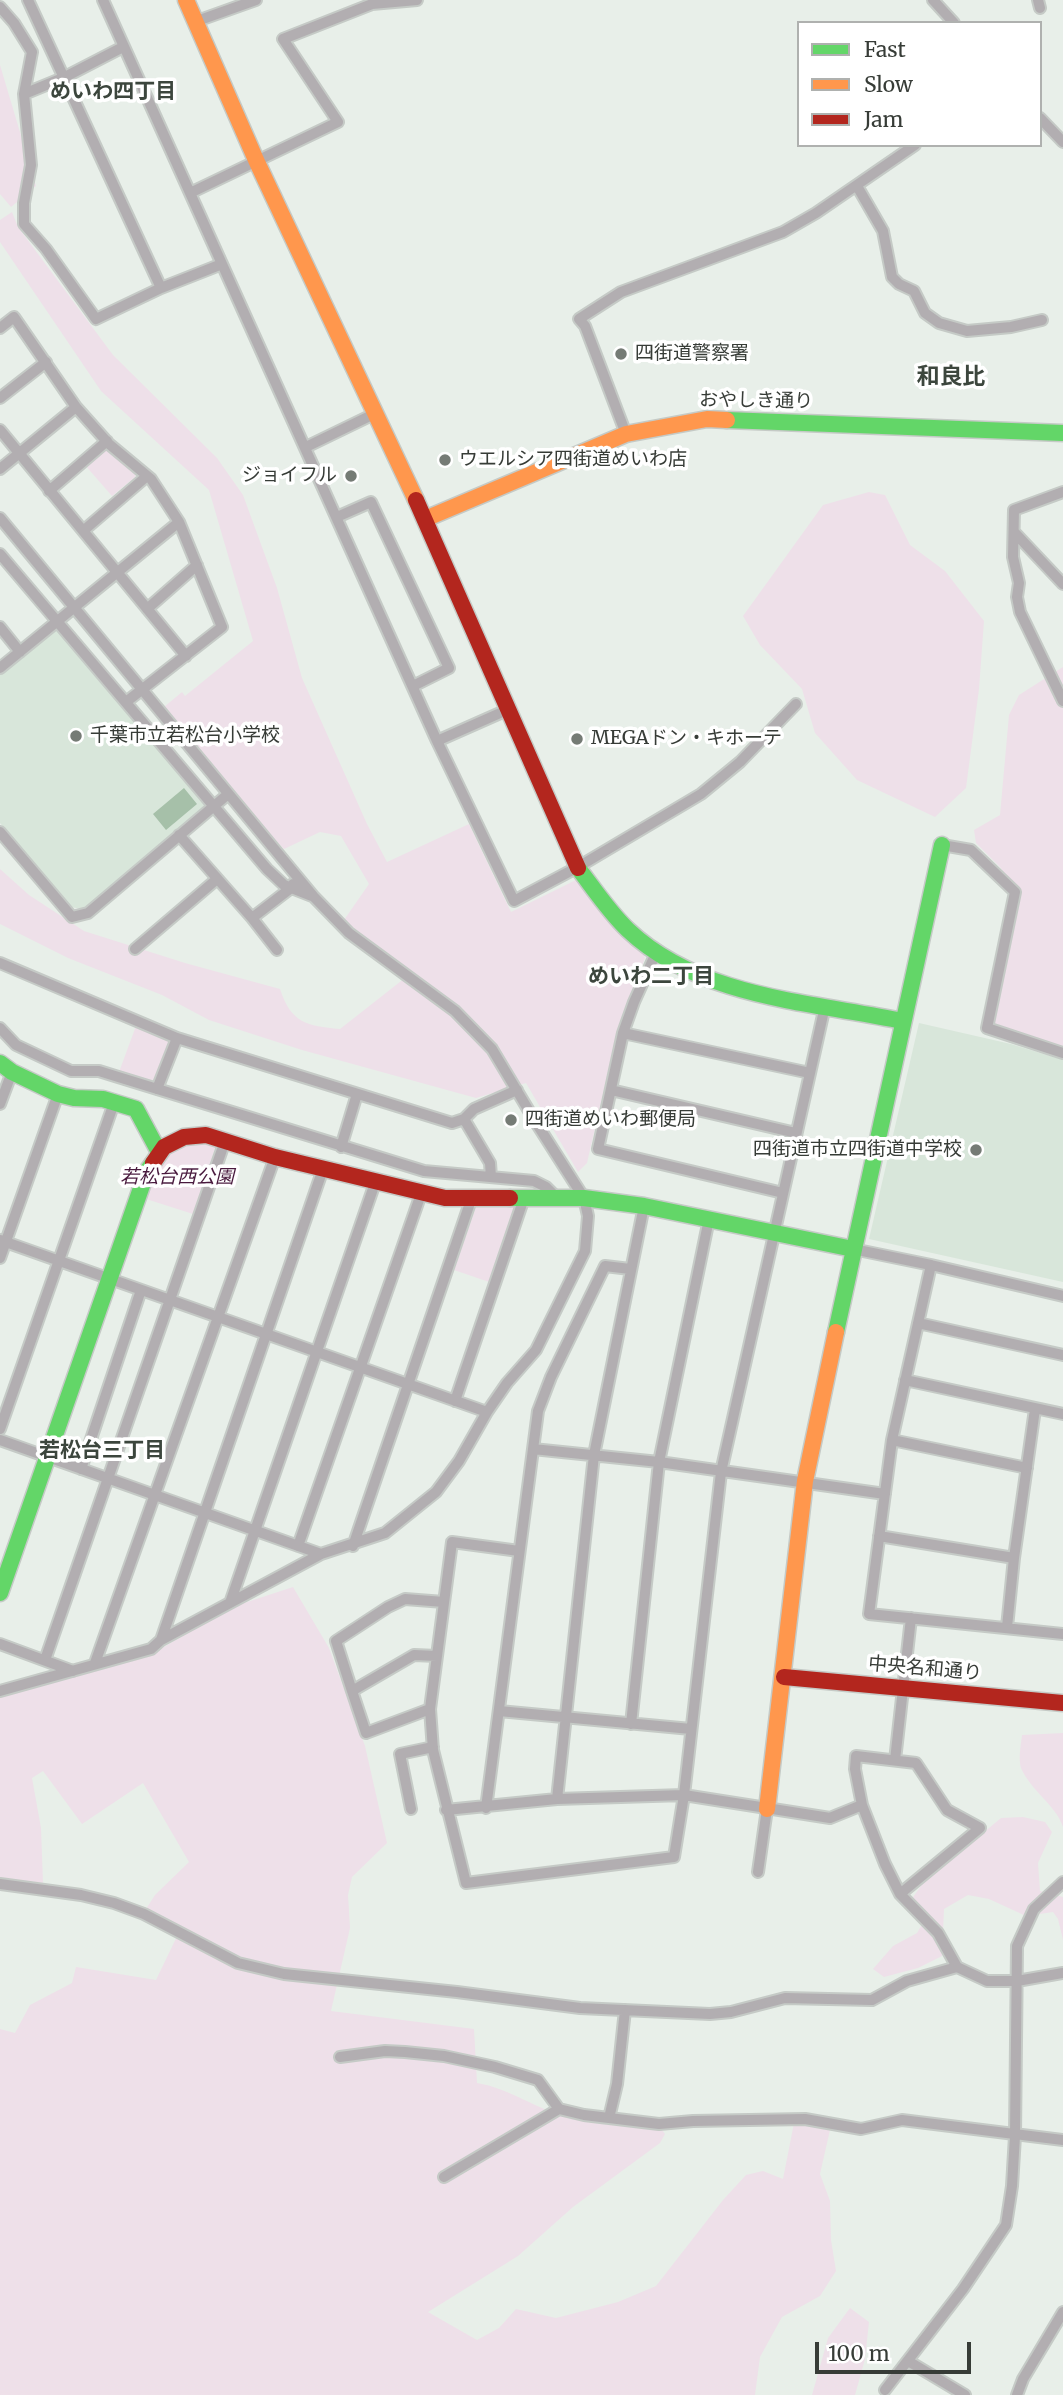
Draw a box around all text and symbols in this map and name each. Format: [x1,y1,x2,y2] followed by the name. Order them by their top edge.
[797,21,1042,147] legend
[864,36,906,63] text: Fast
[864,71,913,98] text: Slow
[50,79,176,105] district label: めいわ四丁目
[864,106,903,133] text: Jam
[635,343,749,365] place label: 四街道警察署
[613,346,629,362] marker: 四街道警察署
[917,363,985,391] district label: 和良比
[699,389,813,413] street label: おやしき通り
[459,449,687,471] place label: ウエルシア四街道めいわ店
[437,452,453,468] marker: ウエルシア四街道めいわ店
[242,465,337,487] place label: ジョイフル
[343,468,359,484] marker: ジョイフル
[90,725,280,747] place label: 千葉市立若松台小学校
[68,728,84,744] marker: 千葉市立若松台小学校
[591,728,782,750] place label: MEGAドン・キホーテ
[569,731,585,747] marker: MEGAドン・キホーテ
[588,964,714,990] district label: めいわ二丁目
[525,1109,696,1131] place label: 四街道めいわ郵便局
[503,1112,519,1128] marker: 四街道めいわ郵便局
[753,1139,962,1161] place label: 四街道市立四街道中学校
[968,1142,984,1158] marker: 四街道市立四街道中学校
[120,1167,234,1189] park label: 若松台西公園
[39,1438,165,1464] district label: 若松台三丁目
[867,1653,983,1685] street label: 中央名和通り
[818,2328,974,2372] scale bar
[828,2340,890,2367] text: 100 m

